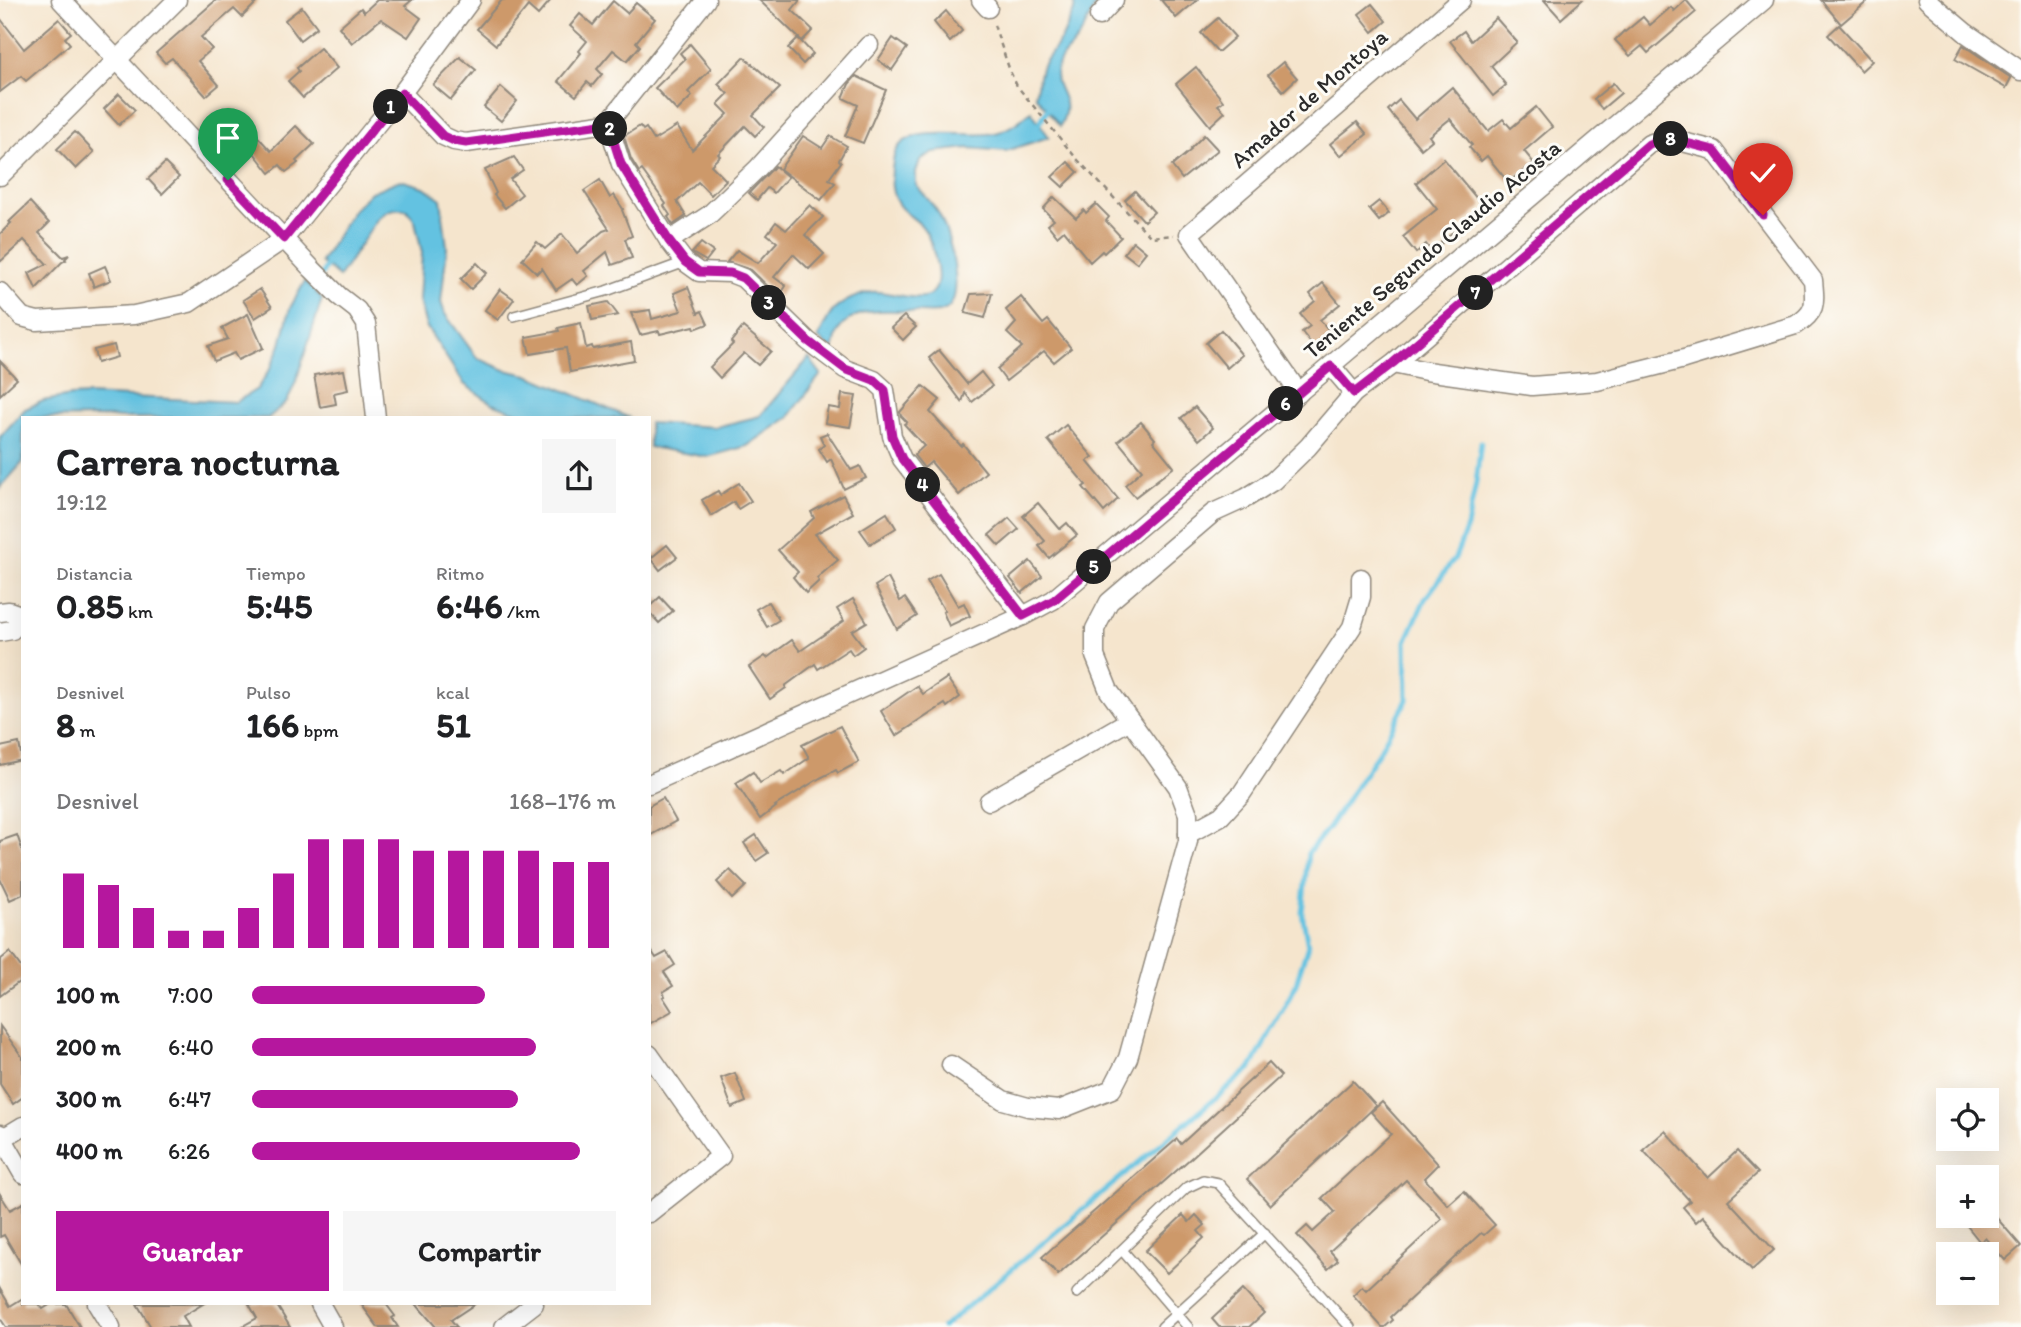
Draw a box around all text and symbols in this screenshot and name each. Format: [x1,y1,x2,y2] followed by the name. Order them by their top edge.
[1225,22,1393,174] street label: Amador de Montoya
[374,90,408,124] pin: 1
[386,95,395,118] text: 1
[198,108,258,180] pin
[592,111,628,146] pin: 2
[605,117,615,140] text: 2
[209,119,247,157] icon: arrive
[1654,122,1688,156] pin: 8
[1665,127,1676,150] text: 8
[1298,133,1566,365] street label: Teniente Segundo Claudio Acosta
[1733,143,1793,215] pin
[1744,154,1782,192] icon: check
[1458,276,1494,310] pin: 7
[1471,281,1480,304] text: 7
[752,286,786,320] pin: 3
[763,291,774,314] text: 3
[1268,386,1304,422] pin: 6
[1280,392,1291,415] text: 6
[56,439,339,485] text: Carrera nocturna
[542,439,616,513] button: share
[906,468,940,503] pin: 4
[917,473,928,496] text: 4
[56,488,107,516] text: 19:12
[1076,550,1112,584] pin: 5
[1089,555,1098,578] text: 5
[56,562,133,585] text: Distancia
[246,562,306,585] text: Tiempo
[436,562,484,585] text: Ritmo
[56,585,124,627] text: 0.85
[246,585,312,627] text: 5:45
[436,585,503,627] text: 6:46
[124,600,153,623] text: km
[503,600,540,623] text: /km
[56,681,124,704] text: Desnivel
[246,681,291,704] text: Pulso
[436,681,470,704] text: kcal
[56,704,75,746] text: 8
[246,704,299,746] text: 166
[436,704,471,746] text: 51
[75,719,95,742] text: m
[299,719,339,742] text: bpm
[56,787,139,815] text: Desnivel
[509,787,616,815] text: 168–176 m
[56,981,120,1009] text: 100 m
[168,981,213,1009] text: 7:00
[56,1033,121,1061] text: 200 m
[168,1033,214,1061] text: 6:40
[56,1085,121,1113] text: 300 m
[168,1085,211,1113] text: 6:47
[1936,1088,1999,1305] map controls
[1936,1088,1999,1151] button: locate
[56,1137,123,1165] text: 400 m
[168,1137,210,1165] text: 6:26
[1936,1165,1999,1228] button: +
[56,1211,329,1291] button: Guardar
[343,1211,616,1291] button: Compartir
[1936,1242,1999,1305] button: −

